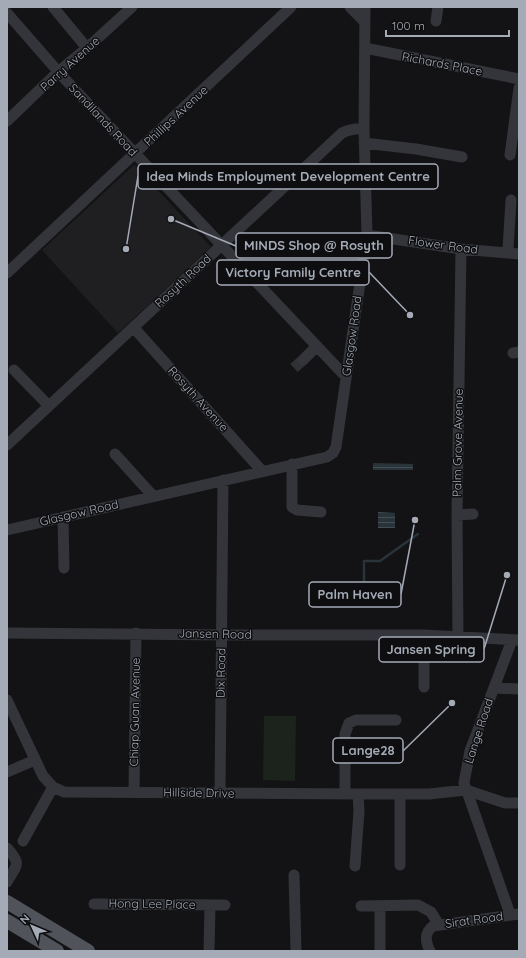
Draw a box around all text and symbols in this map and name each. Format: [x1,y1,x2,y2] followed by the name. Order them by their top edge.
[386,12,509,38] scale bar
[392,18,425,33] text: 100 m
[37,33,103,94] street label: Parry Avenue
[401,48,484,79] street label: Richards Place
[66,80,141,159] street label: Sandilands Road
[141,82,211,149] street label: Phillips Avenue
[138,164,438,189] callout: Idea Minds Employment Development Centre
[146,168,430,184] text: Idea Minds Employment Development Centre
[407,232,479,257] street label: Flower Road
[236,233,392,258] callout: MINDS Shop @ Rosyth
[244,237,384,253] text: MINDS Shop @ Rosyth
[151,251,214,311] street label: Rosyth Road
[217,260,369,285] callout: Victory Family Centre
[225,264,361,280] text: Victory Family Centre
[338,295,365,377] street label: Glasgow Road
[165,363,232,435] street label: Rosyth Avenue
[449,388,466,497] street label: Palm Grove Avenue
[38,496,120,529] street label: Glasgow Road
[309,582,401,607] callout: Palm Haven
[317,586,393,602] text: Palm Haven
[178,625,252,642] street label: Jansen Road
[379,637,484,662] callout: Jansen Spring
[386,641,476,657] text: Jansen Spring
[213,648,228,698] street label: Dix Road
[126,657,143,766] street label: Chiap Guan Avenue
[461,696,496,765] street label: Lange Road
[333,738,403,763] callout: Lange28
[341,742,395,758] text: Lange28
[163,784,235,801] street label: Hillside Drive
[108,895,196,912] street label: Hong Lee Place
[12,906,52,946] north arrow
[444,908,504,931] street label: Sirat Road
[17,911,33,927] text: N

